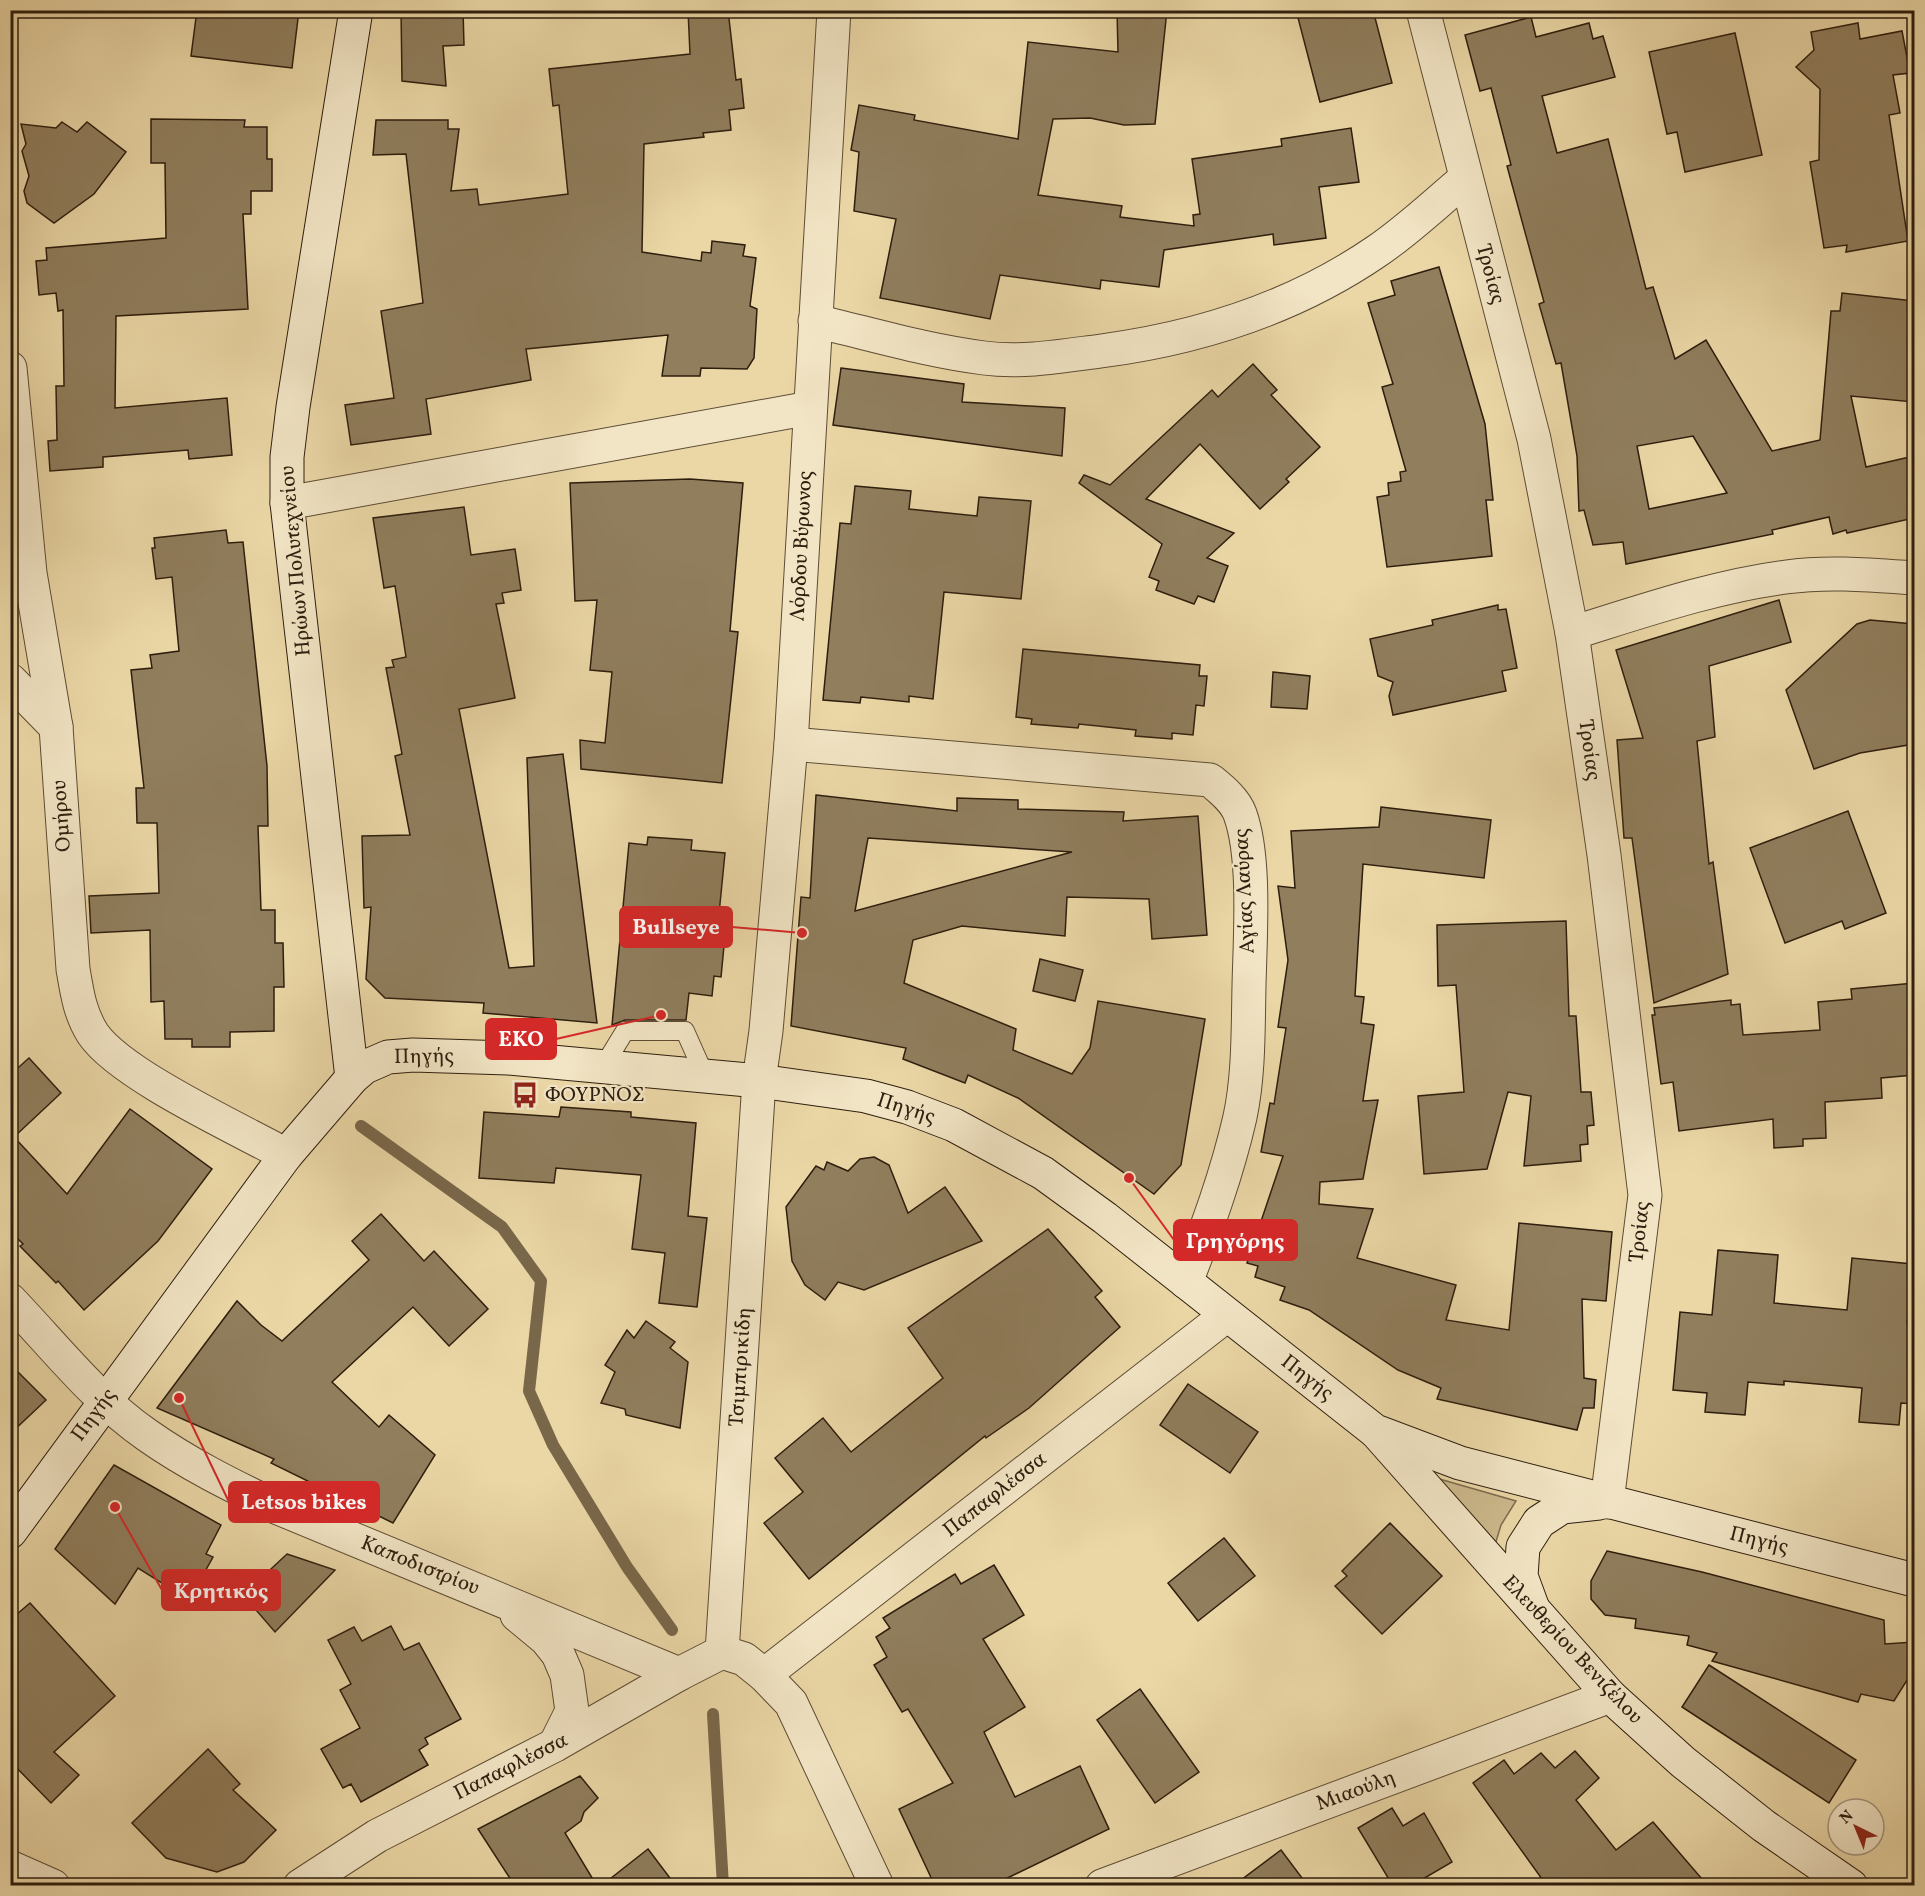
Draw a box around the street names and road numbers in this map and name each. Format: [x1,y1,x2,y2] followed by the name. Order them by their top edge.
[1468,240,1512,308] street label: Τροίας
[273,465,319,657] street label: Ηρώων Πολυτεχνείου
[784,470,820,622] street label: Λόρδου Βύρωνος
[1570,717,1608,783] street label: Τροίας
[45,779,79,853] street label: Ομήρου
[1227,828,1263,954] street label: Αγίας Λαύρας
[394,1042,454,1072] street label: Πηγής
[873,1086,939,1132] street label: Πηγής
[1622,1200,1658,1264] street label: Τροίας
[722,1306,760,1428] street label: Τσιμπιρικίδη
[1274,1348,1340,1408] street label: Πηγής
[65,1382,123,1448] street label: Πηγής
[937,1445,1053,1545] street label: Παπαφλέσσα
[1726,1520,1792,1562] street label: Πηγής
[356,1529,484,1603] street label: Καποδιστρίου
[1495,1569,1649,1731] street label: Ελευθερίου Βενιζέλου
[449,1726,573,1808] street label: Παπαφλέσσα
[1312,1763,1400,1819] street label: Μιαούλη

